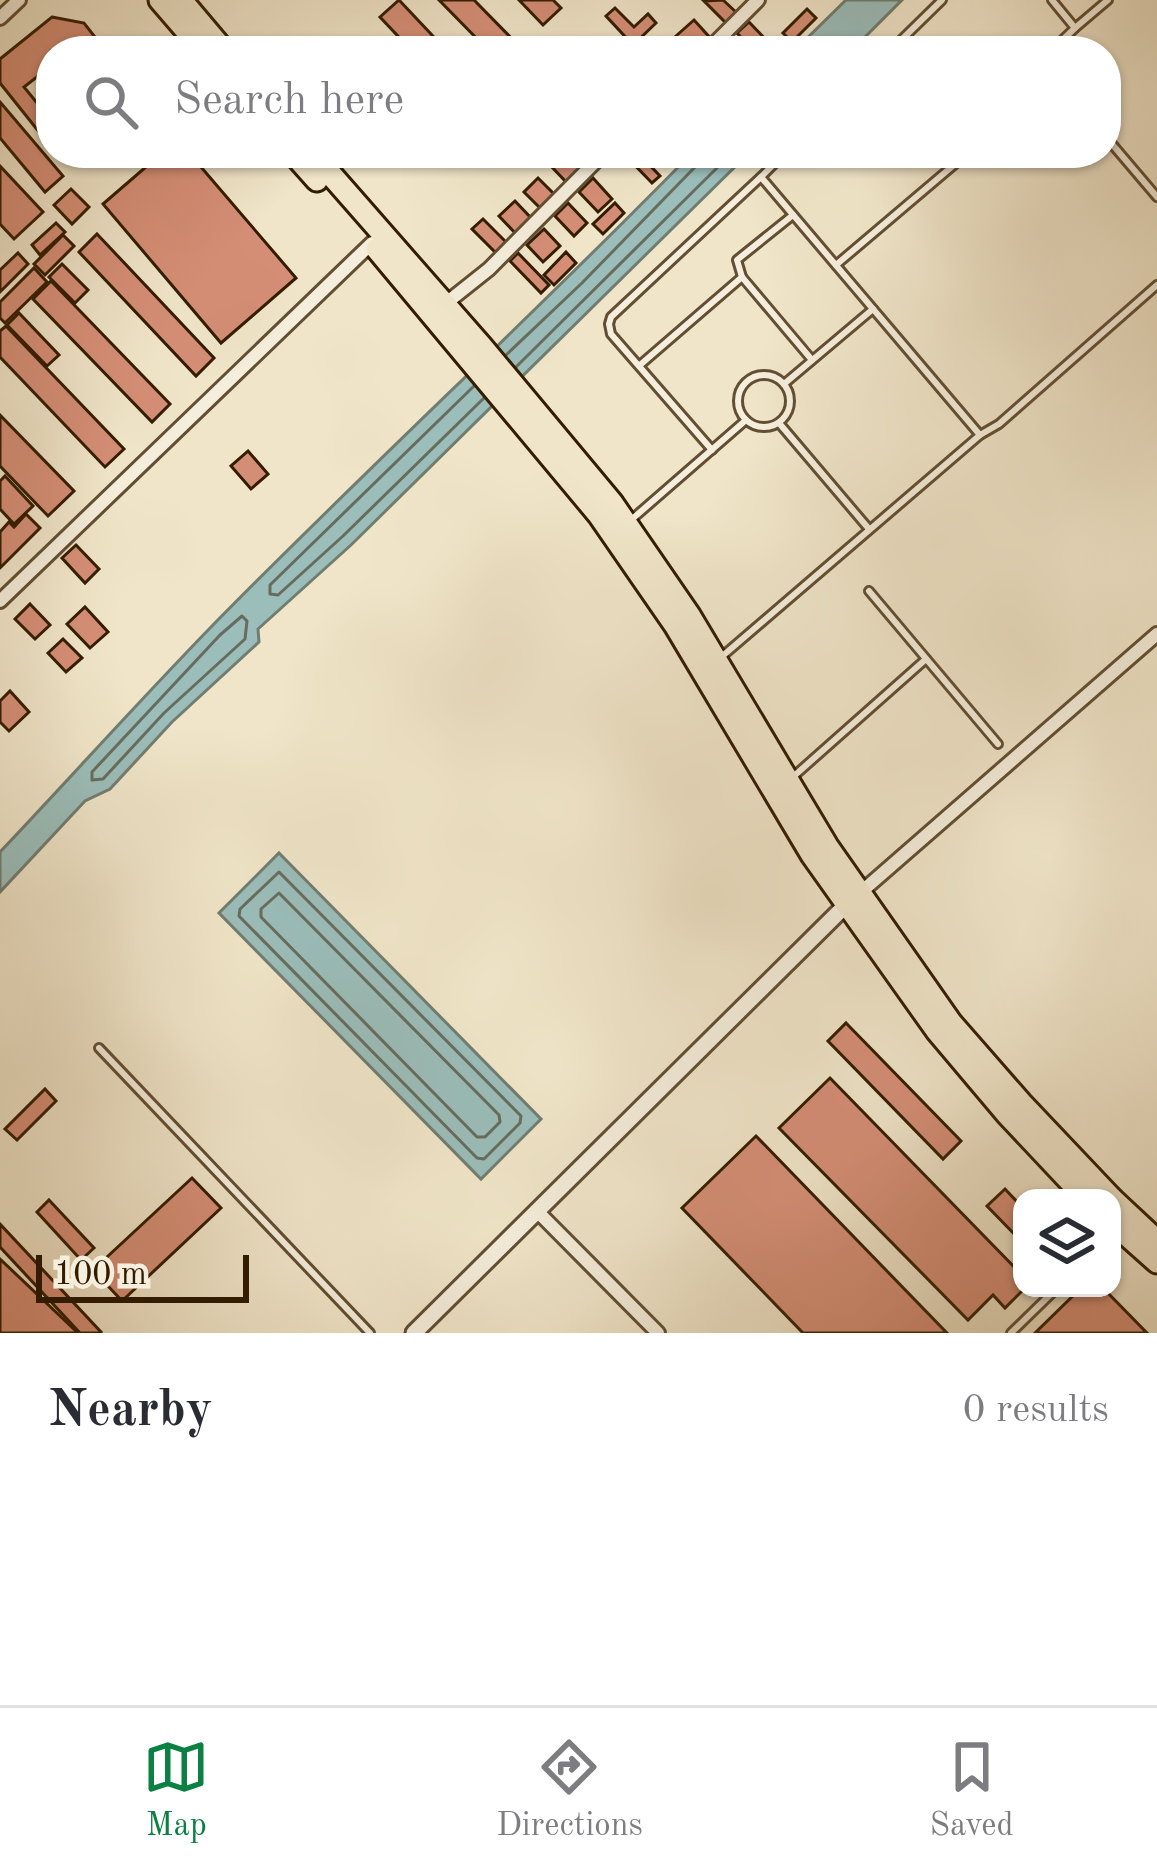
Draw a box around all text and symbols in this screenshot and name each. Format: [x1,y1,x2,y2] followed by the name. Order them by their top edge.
[36,36,1121,168] search box
[78,69,144,135] icon: search
[174,79,404,124] text: Search here
[1013,1189,1121,1297] map controls
[1013,1189,1121,1297] button: layers
[36,1249,249,1302] scale bar
[54,1259,147,1292] text: 100 m
[48,1386,213,1437] text: Nearby
[963,1391,1109,1430] text: 0 results
[143,1734,209,1847] tab: Map
[496,1734,643,1847] tab: Directions
[930,1734,1014,1847] tab: Saved

